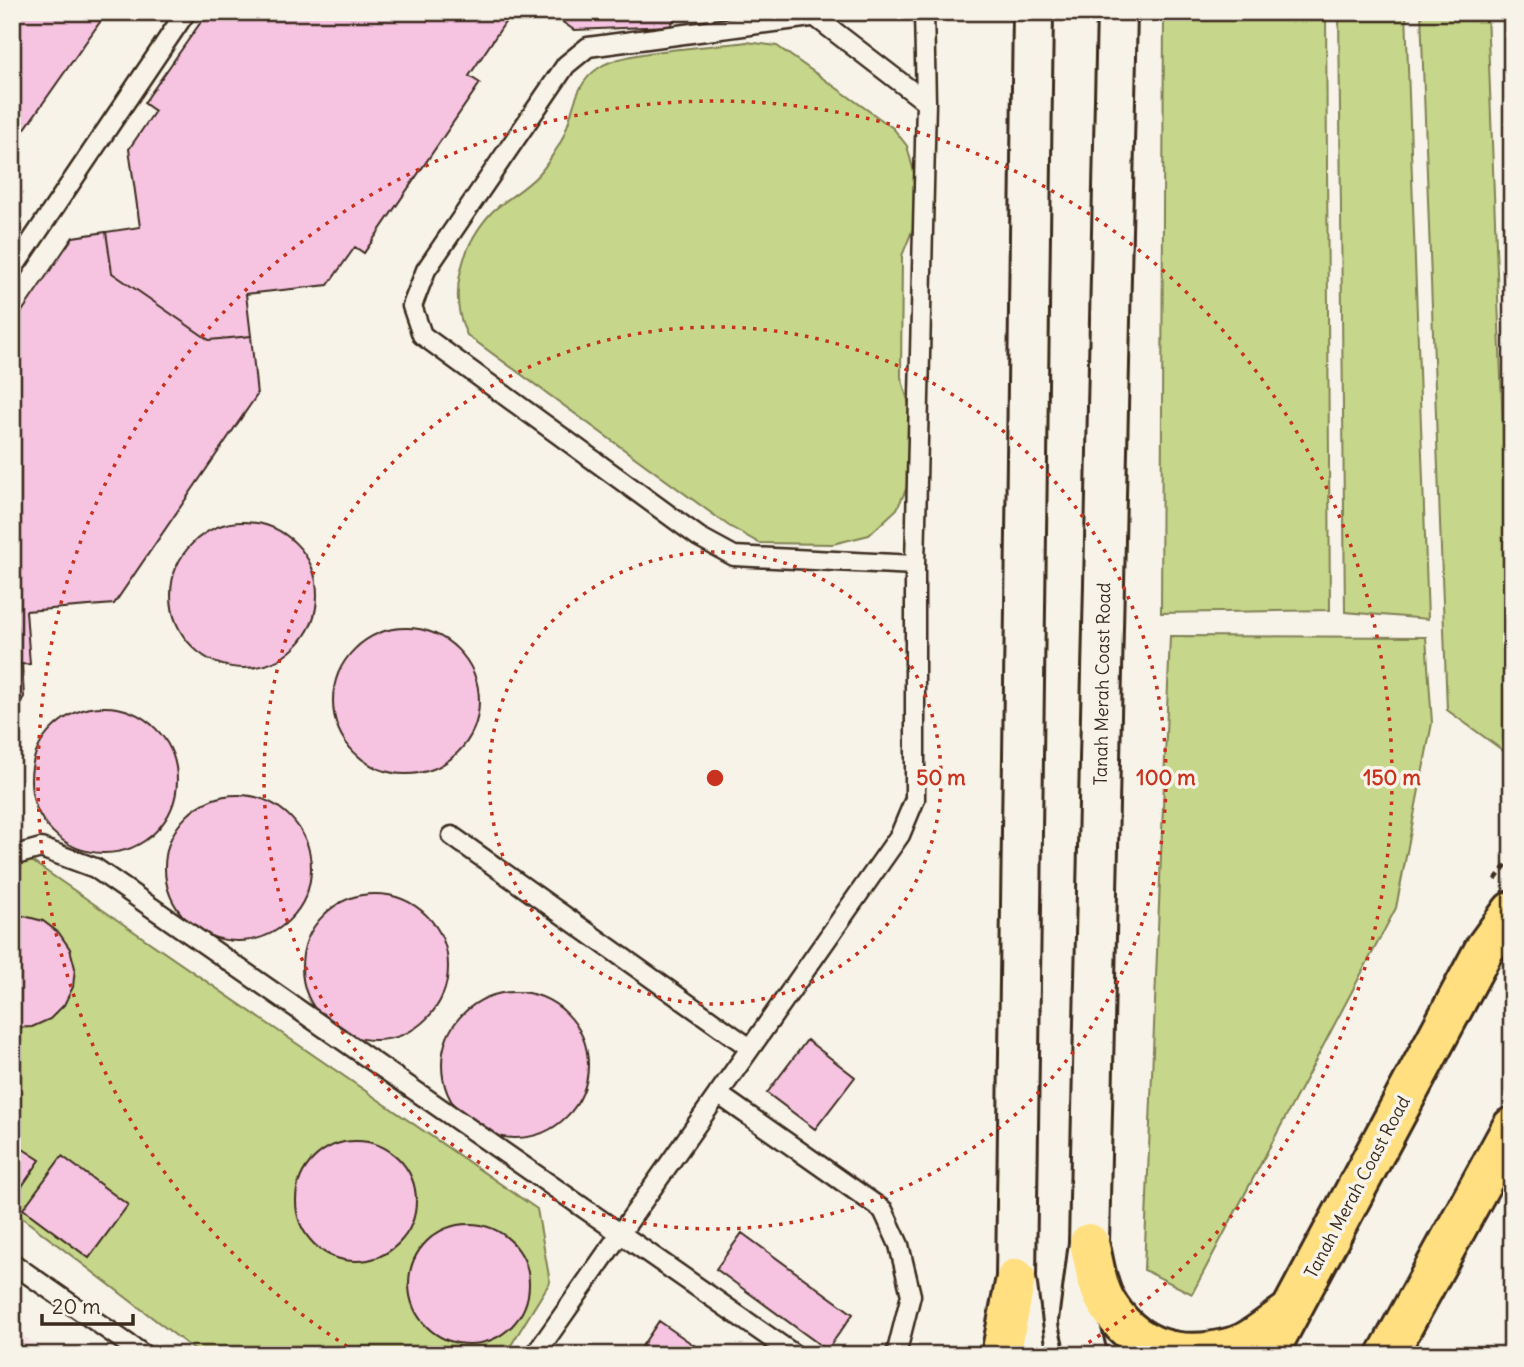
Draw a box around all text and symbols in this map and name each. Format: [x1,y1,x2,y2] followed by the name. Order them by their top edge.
[1089,582,1115,786] street label: Tanah Merah Coast Road
[916,764,966,791] text: 50 m
[1136,764,1196,791] text: 100 m
[1363,764,1421,791] text: 150 m
[703,766,727,790] centre of rings
[1299,1092,1415,1282] street label: Tanah Merah Coast Road
[42,1283,133,1327] scale bar
[52,1293,101,1320] text: 20 m

